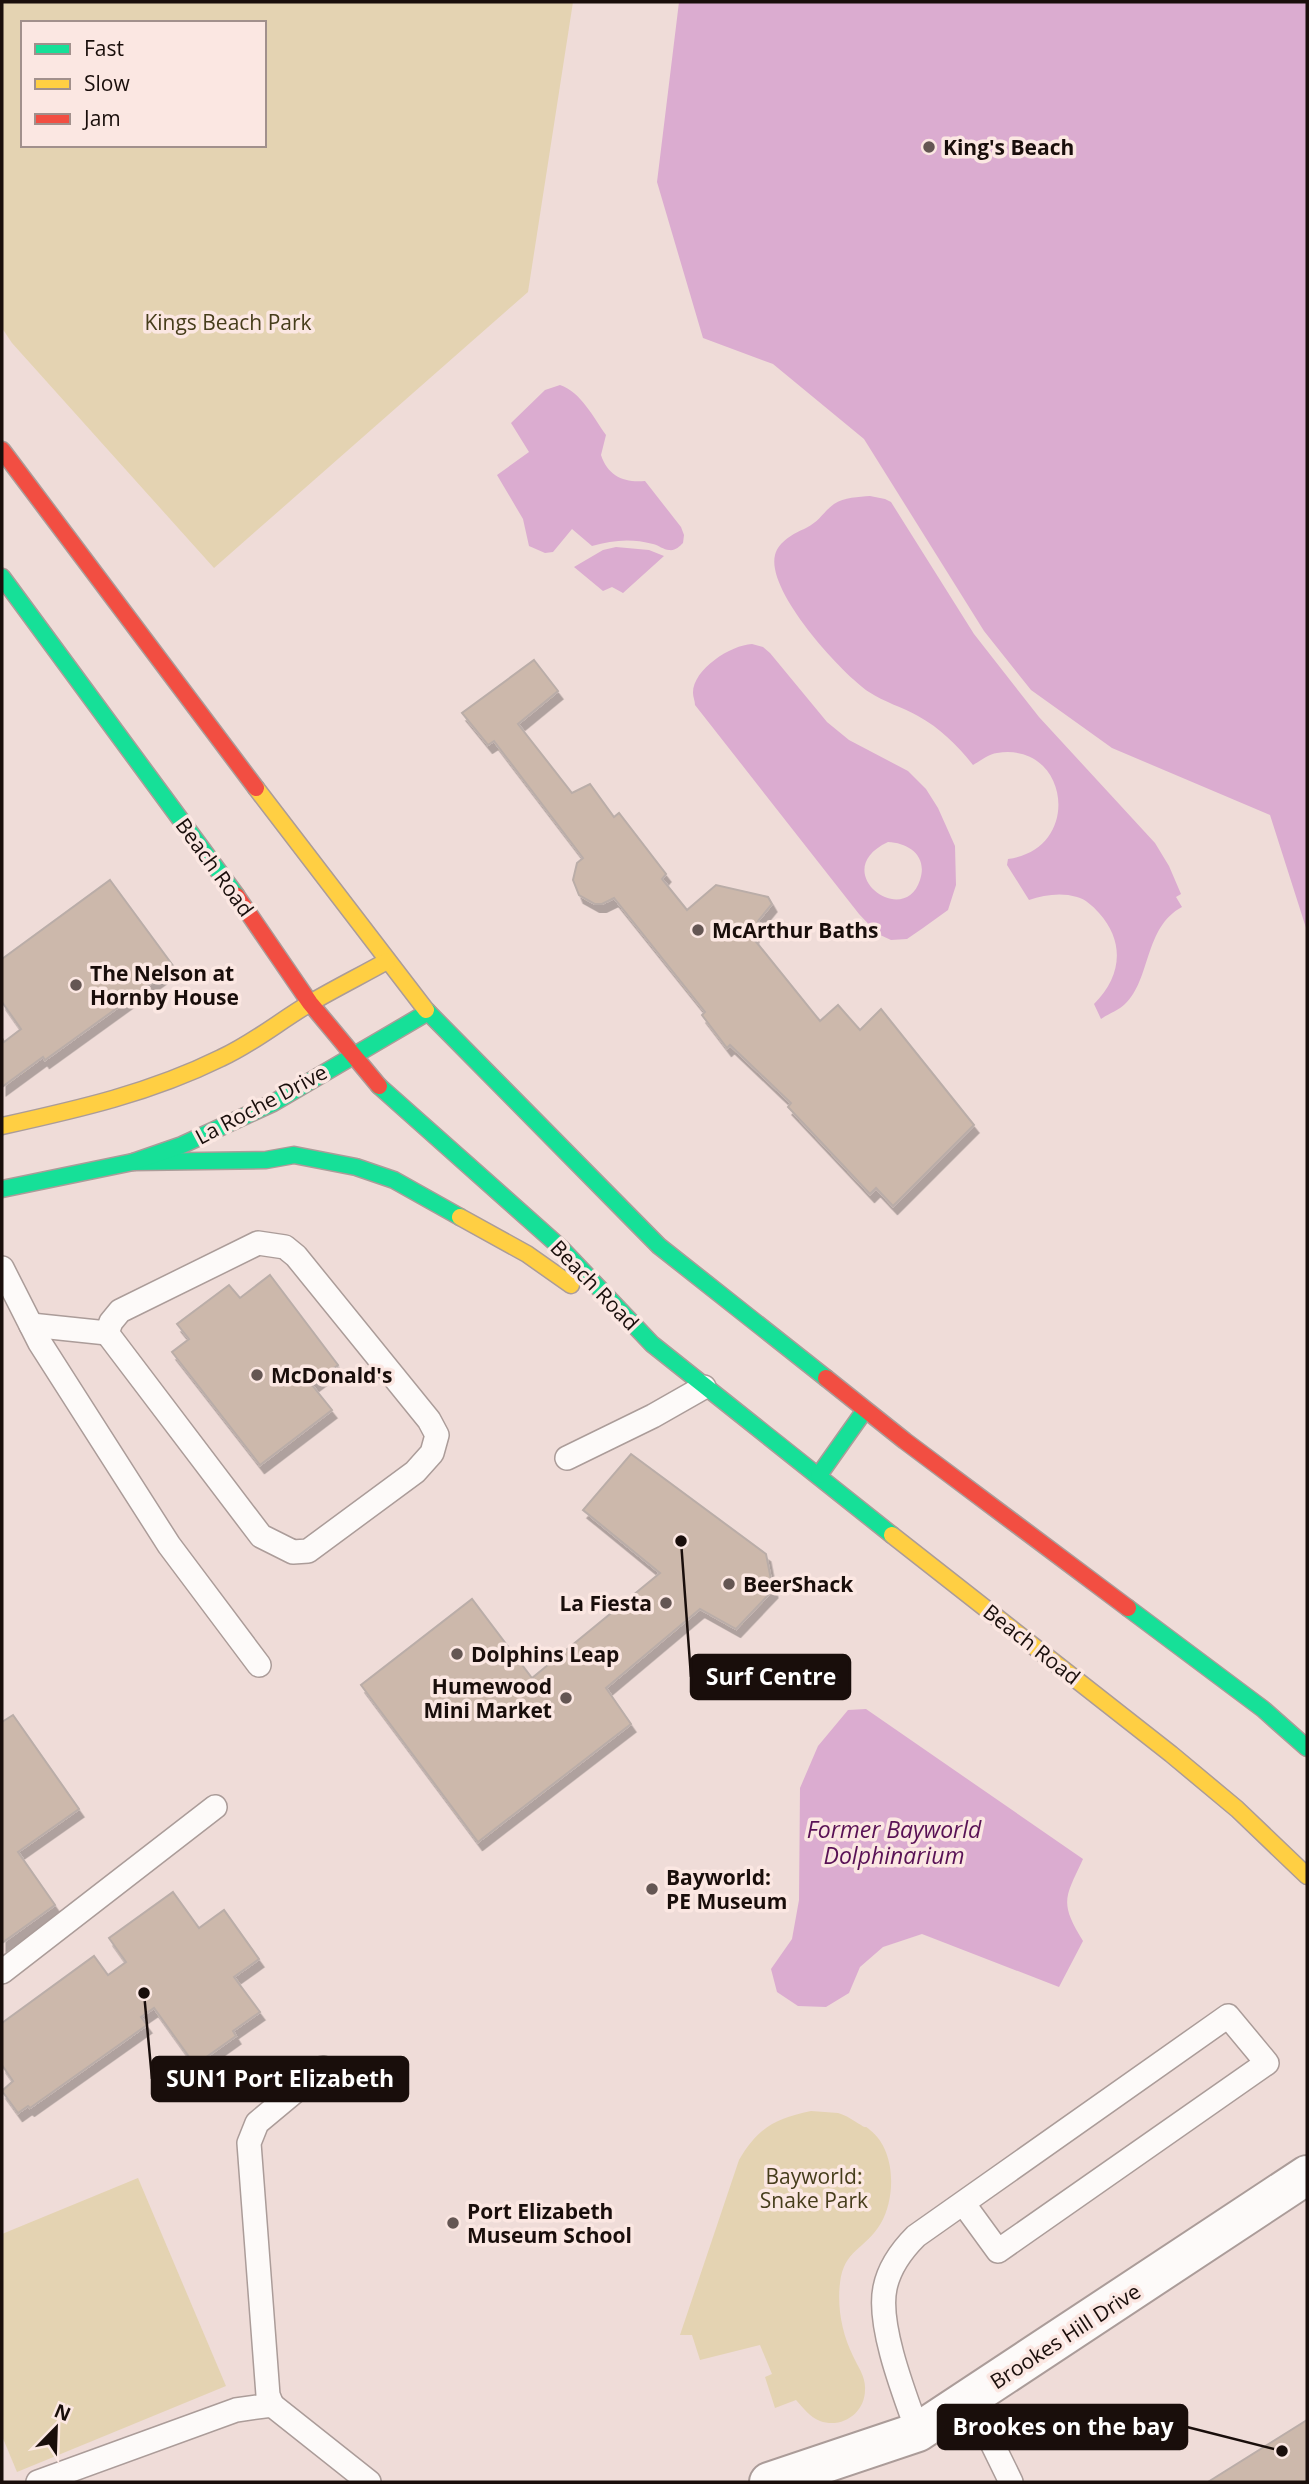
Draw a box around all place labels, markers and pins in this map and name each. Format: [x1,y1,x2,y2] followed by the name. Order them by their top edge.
[943,133,1074,161] place label: King's Beach
[921,139,937,155] marker: King's Beach
[712,916,878,944] place label: McArthur Baths
[690,922,706,938] marker: McArthur Baths
[90,959,239,1011] place label: The Nelson at Hornby House
[68,977,84,993] marker: The Nelson at Hornby House
[271,1361,392,1389] place label: McDonald's
[249,1367,265,1383] marker: McDonald's
[743,1570,854,1598] place label: BeerShack
[721,1576,737,1592] marker: BeerShack
[559,1589,652,1617] place label: La Fiesta
[658,1595,674,1611] marker: La Fiesta
[471,1640,619,1668] place label: Dolphins Leap
[449,1646,465,1662] marker: Dolphins Leap
[691,1655,850,1699] callout: Surf Centre
[424,1672,552,1724] place label: Humewood Mini Market
[558,1690,574,1706] marker: Humewood Mini Market
[666,1863,787,1915] place label: Bayworld: PE Museum
[644,1881,660,1897] marker: Bayworld: PE Museum
[152,2057,408,2101] callout: SUN1 Port Elizabeth
[467,2197,632,2249] place label: Port Elizabeth Museum School
[445,2215,461,2231] marker: Port Elizabeth Museum School
[938,2405,1187,2449] callout: Brookes on the bay

